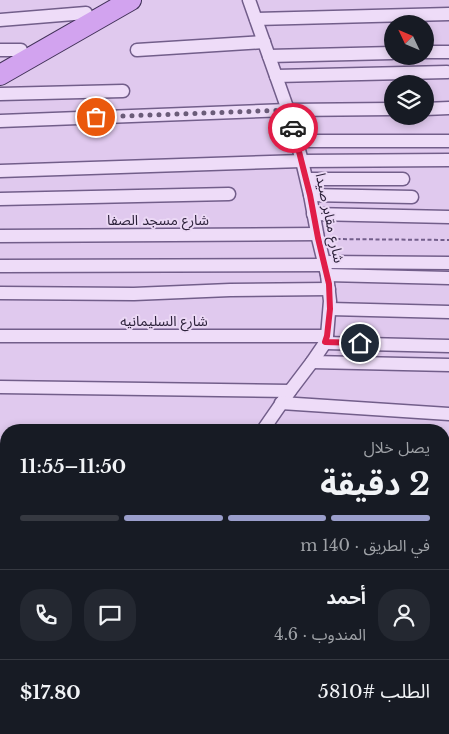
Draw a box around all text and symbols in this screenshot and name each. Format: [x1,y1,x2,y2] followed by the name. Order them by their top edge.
[384,15,434,65] north arrow
[384,15,434,125] map controls
[384,75,434,125] button: layers
[75,96,117,138] pin
[82,103,110,131] icon: bag
[268,103,318,153] courier
[279,114,307,142] icon: car
[310,171,348,265] street label: شارع مقابر صيدا
[107,211,209,231] street label: شارع مسجد الصفا
[120,312,208,332] street label: شارع السليمانيه
[339,322,381,364] pin
[346,329,374,357] icon: home
[364,437,430,457] text: يصل خلال
[20,455,126,478] text: 11:50–11:55
[320,464,430,504] text: 2 دقيقة
[300,535,430,555] text: في الطريق · 140 m
[326,586,366,609] text: أحمد
[20,589,72,641] button: phone
[84,589,136,641] button: chat
[378,589,430,641] button: person
[274,624,366,644] text: المندوب · 4.6
[318,680,430,703] text: الطلب #5810
[20,681,81,704] text: $17.80

